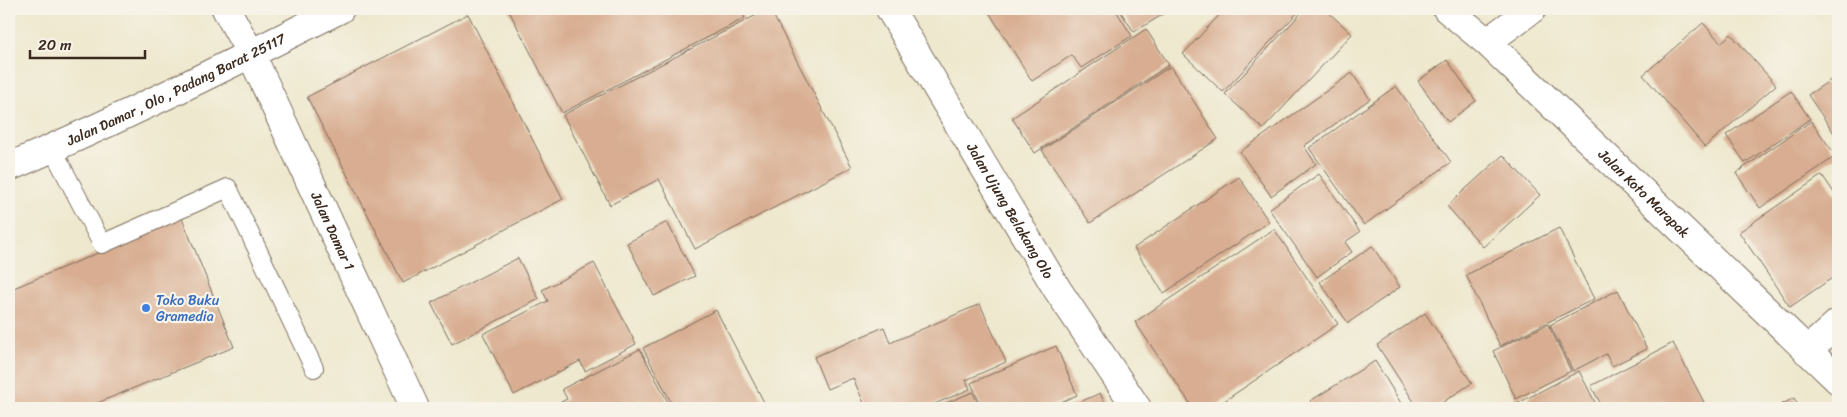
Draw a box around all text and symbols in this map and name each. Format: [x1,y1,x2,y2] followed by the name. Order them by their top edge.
[61,26,291,153] street label: Jalan Damar , Olo , Padang Barat 25117
[30,28,145,60] scale bar
[38,32,72,58] text: 20 m
[959,137,1061,284] street label: Jalan Ujung Belakang Olo
[1592,142,1696,244] street label: Jalan Koto Marapak
[303,186,362,274] street label: Jalan Damar 1
[156,288,220,329] place label: Toko Buku Gramedia
[140,302,152,314] marker: Toko Buku Gramedia

